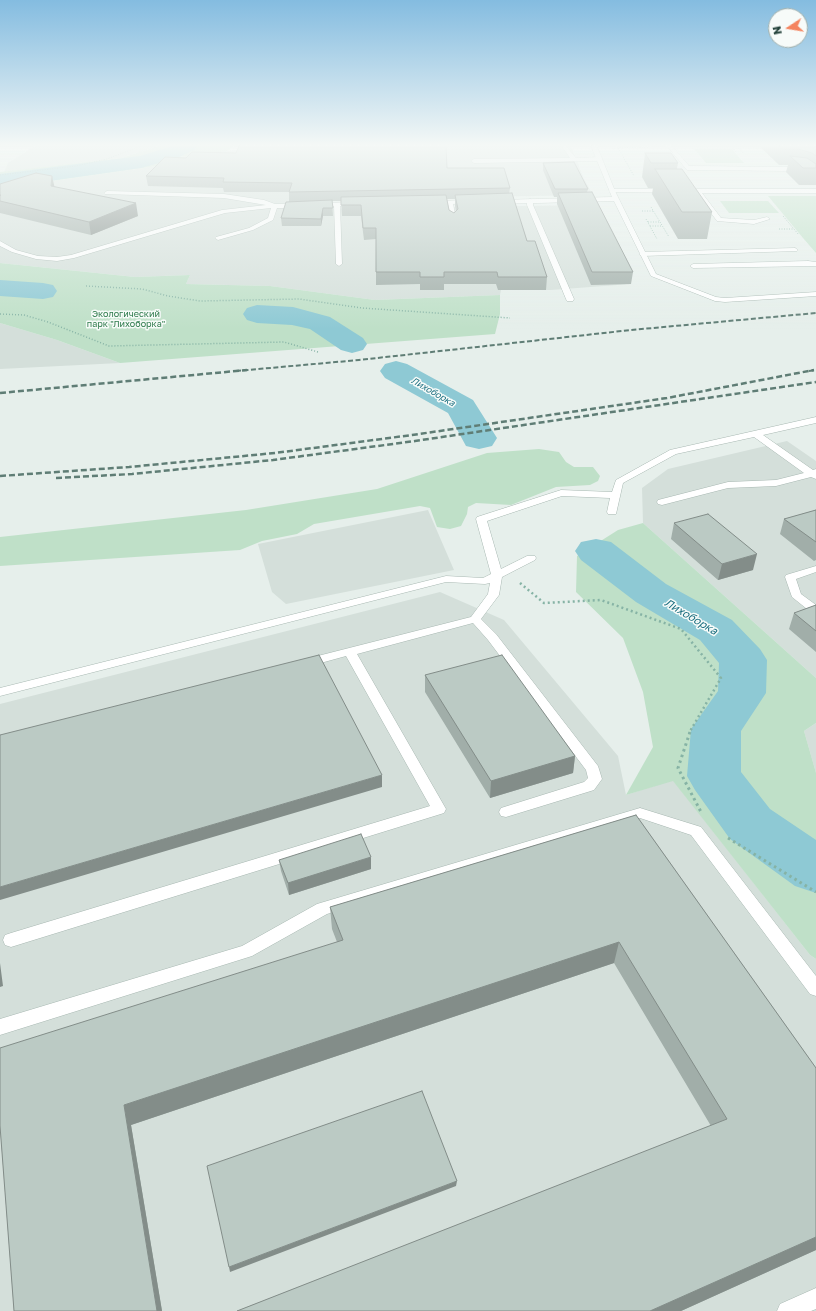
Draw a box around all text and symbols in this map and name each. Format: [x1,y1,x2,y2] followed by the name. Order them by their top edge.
[768,8,808,48] north arrow
[770,25,784,36] text: N
[87,309,165,330] park label: Экологический парк "Лихоборка"
[409,375,457,409] water label: Лихоборка
[662,596,720,638] water label: Лихоборка

